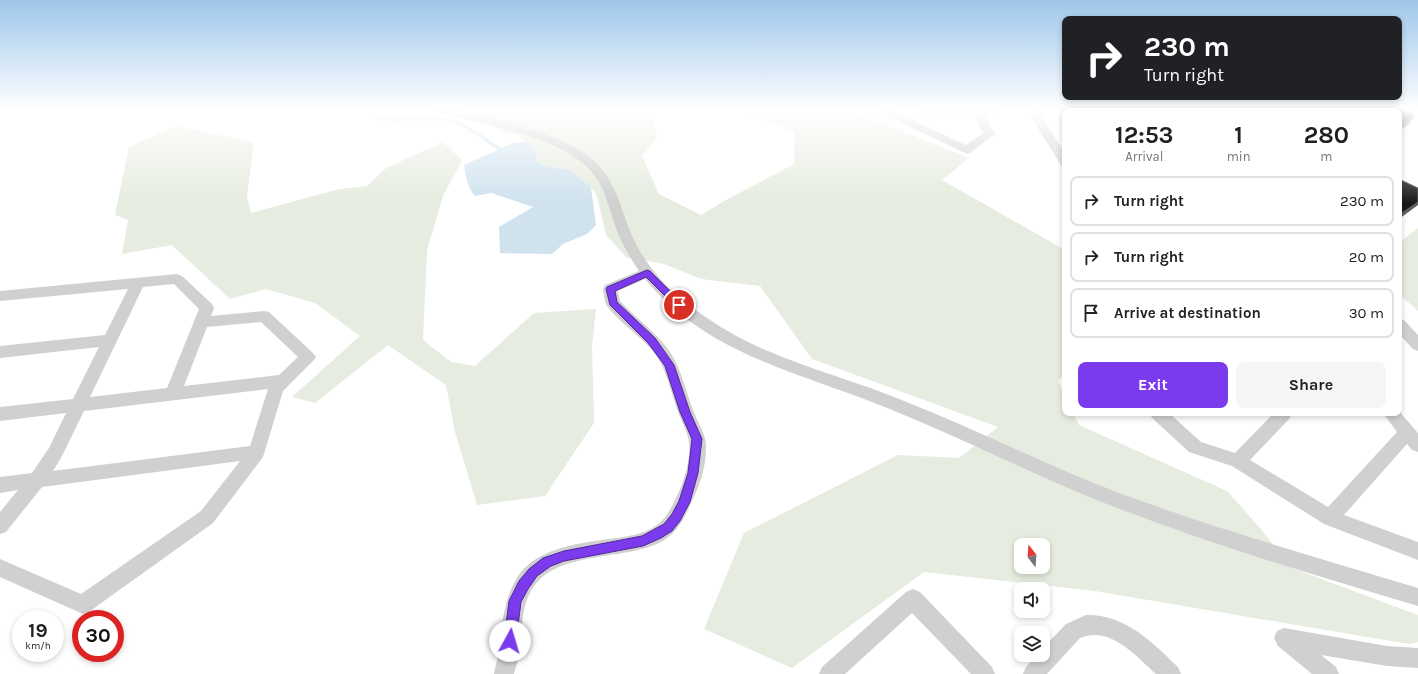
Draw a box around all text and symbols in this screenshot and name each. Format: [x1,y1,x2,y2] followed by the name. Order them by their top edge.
[1144,30,1230,63] text: 230 m
[1078,32,1130,84] icon: right
[1144,64,1224,86] text: Turn right
[1115,121,1174,149] text: 12:53
[1234,121,1243,149] text: 1
[1304,121,1349,149] text: 280
[1125,149,1163,164] text: Arrival
[1227,149,1251,164] text: min
[1320,149,1332,164] text: m
[1080,190,1102,212] icon: right
[1114,192,1184,210] text: Turn right
[1340,192,1384,210] text: 230 m
[1080,246,1102,268] icon: right
[1114,248,1184,266] text: Turn right
[1349,248,1384,266] text: 20 m
[662,288,696,322] pin
[668,294,690,316] icon: arrive
[1080,302,1102,324] icon: arrive
[1114,304,1261,322] text: Arrive at destination
[1349,304,1384,322] text: 30 m
[1078,362,1228,408] button: Exit
[1236,362,1386,408] button: Share
[1014,538,1050,574] north arrow
[1014,538,1050,662] map controls
[1014,582,1050,618] button: sound
[72,610,124,662] speed limit sign: 30
[28,619,48,642] text: 19
[489,620,531,662] position arrow
[1014,626,1050,662] button: layers
[25,640,51,652] text: km/h

